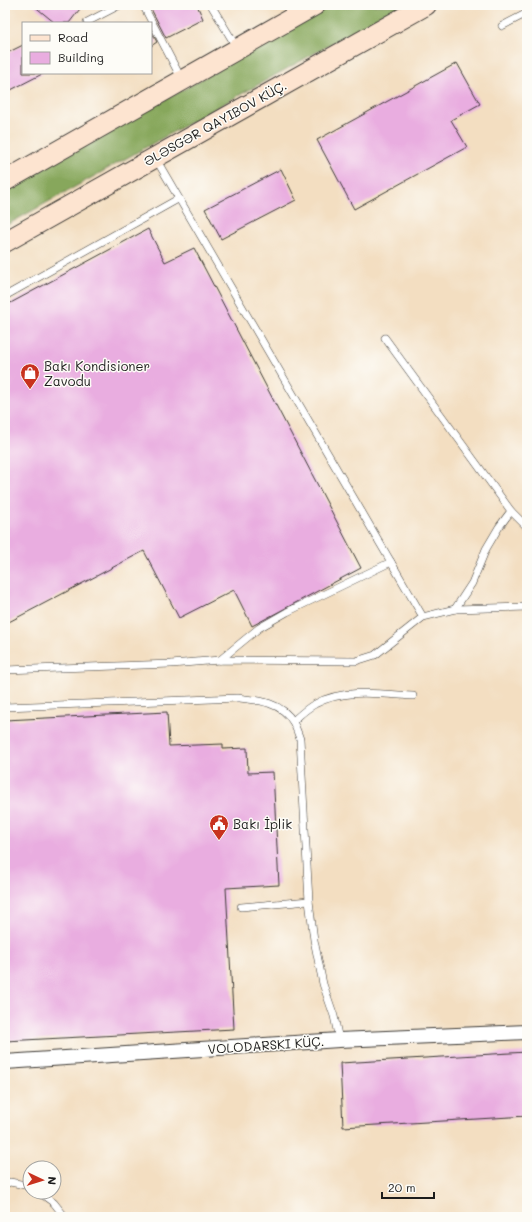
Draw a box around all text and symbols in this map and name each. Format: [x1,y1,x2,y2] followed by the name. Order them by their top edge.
[22,22,152,74] legend
[58,29,88,45] text: Road
[58,49,104,65] text: Building
[140,76,289,169] street label: ƏLƏSGƏR QAYIBOV KÜÇ.
[44,357,150,389] place label: Bakı Kondisioner Zavodu
[19,362,41,390] shop icon: Bakı Kondisioner Zavodu
[208,813,230,841] public building icon: Bakı İplik
[233,815,292,832] place label: Bakı İplik
[207,1032,325,1057] street label: VOLODARSKI KÜÇ.
[22,1160,62,1200] north arrow
[382,1174,434,1200] scale bar
[45,1176,60,1185] text: N
[388,1179,416,1195] text: 20 m

